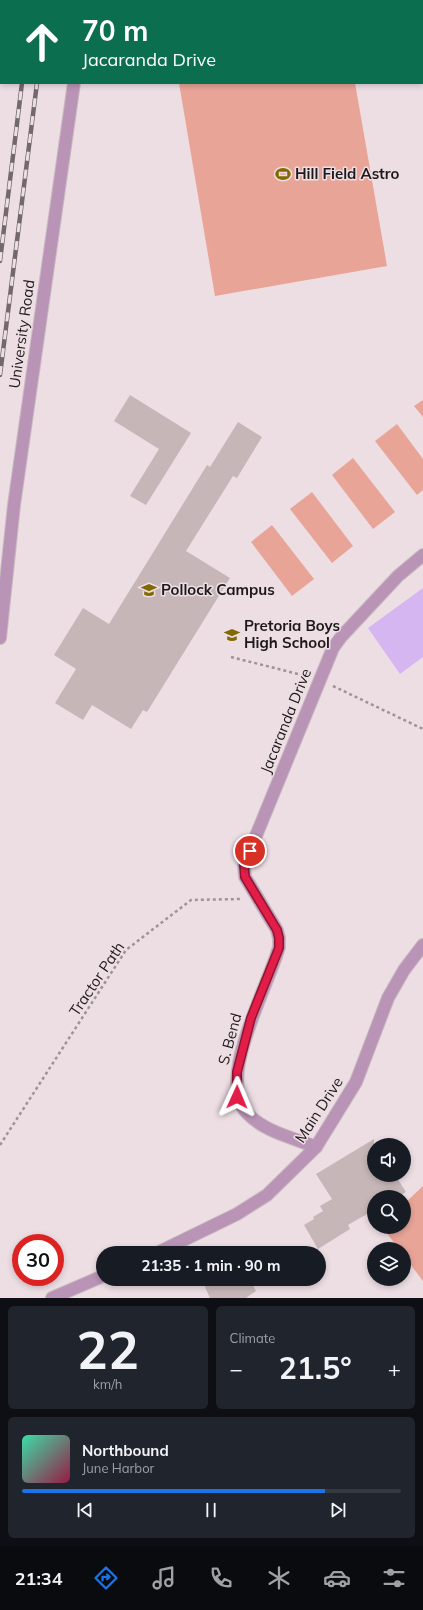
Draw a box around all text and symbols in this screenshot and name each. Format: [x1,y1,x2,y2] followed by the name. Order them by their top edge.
[82,13,148,48] text: 70 m
[16,16,68,68] icon: ahead
[82,48,216,71] text: Jacaranda Drive
[295,164,400,183] place label: Hill Field Astro
[274,165,292,183] sports icon: Hill Field Astro
[4,278,39,390] street label: University Road
[161,580,275,599] place label: Pollock Campus
[140,581,158,599] school or university icon: Pollock Campus
[244,616,340,652] place label: Pretoria Boys High School
[223,626,241,644] school or university icon: Pretoria Boys High School
[256,666,315,776] street label: Jacaranda Drive
[233,834,267,868] pin
[239,840,261,862] icon: arrive
[65,938,128,1019] street label: Tractor Path
[214,1011,246,1067] street label: S. Bend
[290,1073,347,1146] street label: Main Drive
[216,1076,258,1118] position arrow
[367,1138,411,1286] map controls
[367,1138,411,1182] button: sound
[367,1190,411,1234] button: search
[12,1234,64,1286] speed limit sign: 30
[367,1242,411,1286] button: layers
[142,1256,280,1275] text: 21:35 · 1 min · 90 m
[77,1317,139,1382] text: 22
[230,1330,275,1346] text: Climate
[279,1349,352,1387] text: 21.5°
[230,1355,243,1383] text: −
[388,1355,401,1383] text: +
[93,1376,122,1392] text: km/h
[82,1441,169,1460] text: Northbound
[82,1460,154,1476] text: June Harbor
[74,1499,96,1521] icon: previous
[200,1499,222,1521] icon: pause
[327,1499,349,1521] icon: next
[92,1564,120,1592] icon: directions
[150,1564,178,1592] icon: music
[207,1564,235,1592] icon: phone
[265,1564,293,1592] icon: climate
[323,1564,351,1592] icon: car
[380,1564,408,1592] icon: filters
[15,1567,62,1590] text: 21:34

